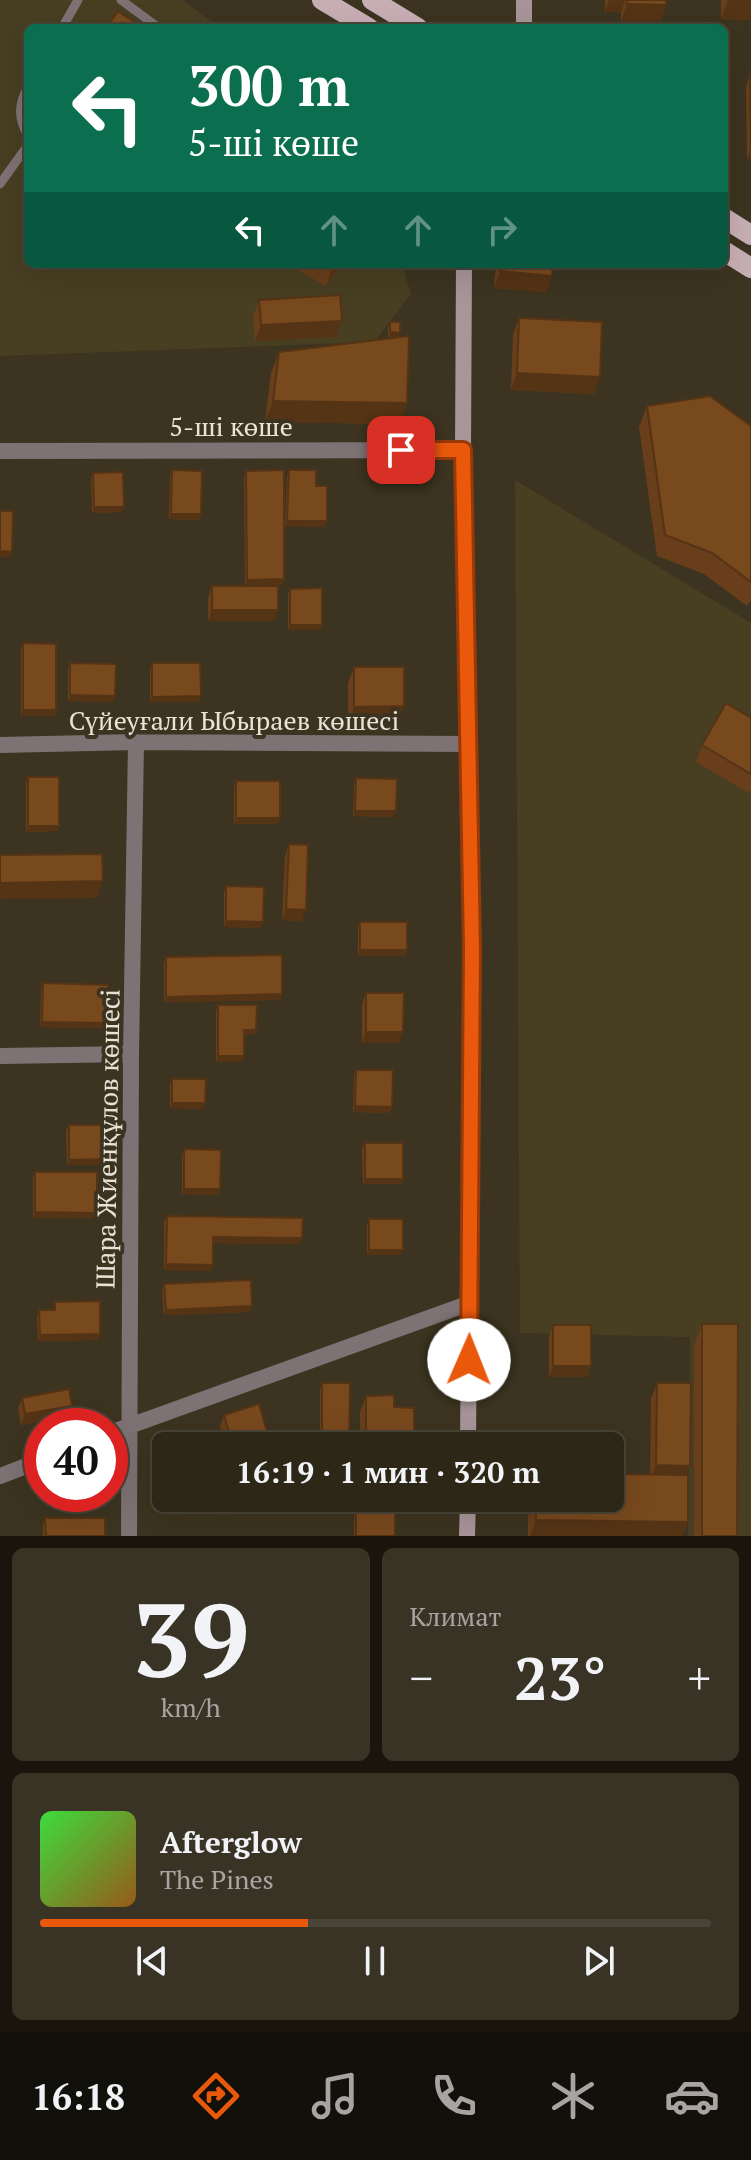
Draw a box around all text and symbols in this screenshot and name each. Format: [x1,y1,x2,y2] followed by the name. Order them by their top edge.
[188,48,350,122] text: 300 m
[56,56,160,160] icon: left
[188,119,359,166] text: 5-шi көше
[228,208,272,252] icon: left
[312,208,356,252] icon: ahead
[396,208,440,252] icon: ahead
[480,208,524,252] icon: right
[169,409,293,443] street label: 5-шi көше
[367,416,435,484] pin
[379,428,423,472] icon: arrive
[69,703,399,737] street label: Сүйеуғали Ыбыраев көшесi
[87,989,127,1289] street label: Шара Жиенқұлов көшесі
[427,1318,511,1402] position arrow
[24,1408,128,1512] speed limit sign: 40
[236,1452,540,1492] text: 16:19 · 1 мин · 320 m
[132,1569,250,1707] text: 39
[410,1599,501,1633] text: Климат
[514,1638,607,1717] text: 23°
[410,1648,433,1707] text: −
[688,1648,711,1707] text: +
[161,1690,221,1724] text: km/h
[160,1822,302,1862] text: Afterglow
[160,1862,274,1896] text: The Pines
[130,1939,174,1983] icon: previous
[353,1939,397,1983] icon: pause
[577,1939,621,1983] icon: next
[188,2068,244,2124] icon: directions
[307,2068,363,2124] icon: music
[426,2068,482,2124] icon: phone
[545,2068,601,2124] icon: climate
[664,2068,720,2124] icon: car
[31,2073,125,2120] text: 16:18

